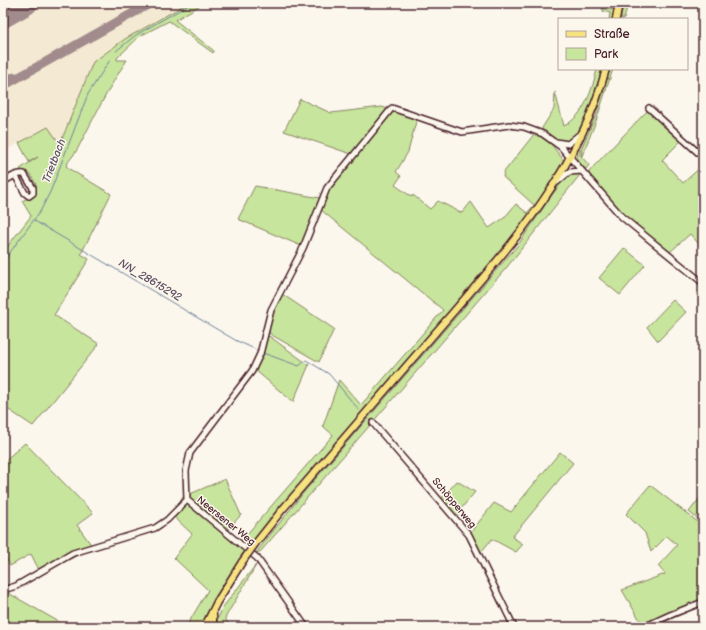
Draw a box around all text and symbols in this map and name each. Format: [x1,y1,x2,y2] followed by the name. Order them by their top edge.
[558,18,688,70] legend
[594,27,630,42] text: Straße
[594,47,618,62] text: Park
[40,137,68,185] water label: Trietbach
[116,256,184,304] water label: NN_28615292
[429,475,479,531] street label: Schöpperweg
[194,494,258,548] street label: Neersener Weg

